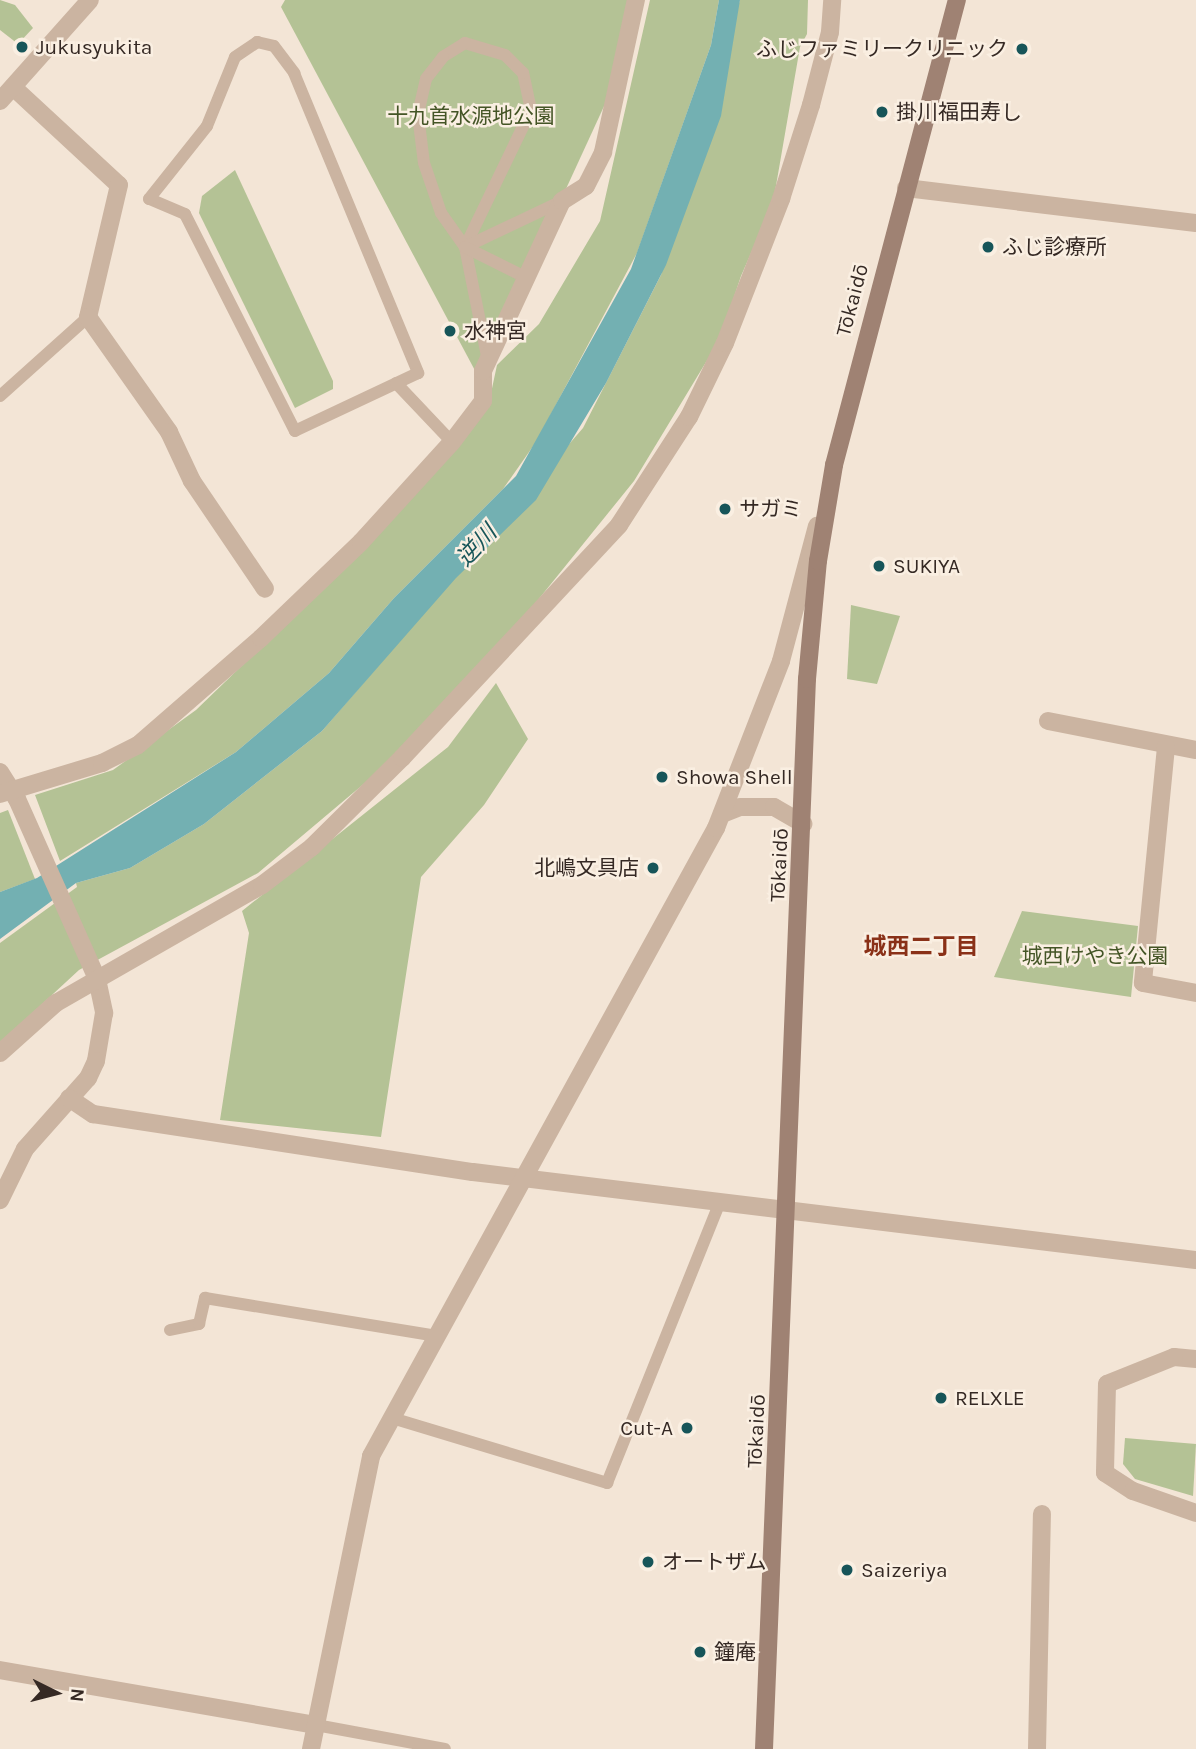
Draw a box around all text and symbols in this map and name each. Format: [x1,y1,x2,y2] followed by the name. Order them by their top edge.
[36,34,152,60] place label: Jukusyukita
[756,36,1008,62] place label: ふじファミリークリニック
[14,39,30,55] marker: Jukusyukita
[1014,41,1030,57] marker: ふじファミリークリニック
[896,99,1022,125] place label: 掛川福田寿し
[387,103,555,129] park label: 十九首水源地公園
[874,104,890,120] marker: 掛川福田寿し
[1002,234,1107,260] place label: ふじ診療所
[980,239,996,255] marker: ふじ診療所
[830,261,874,339] street label: Tōkaidō
[464,318,527,344] place label: 水神宮
[442,323,458,339] marker: 水神宮
[739,496,802,522] place label: サガミ
[717,501,733,517] marker: サガミ
[451,520,503,572] water label: 逆川
[893,553,960,579] place label: SUKIYA
[871,558,887,574] marker: SUKIYA
[676,764,793,790] place label: Showa Shell
[654,769,670,785] marker: Showa Shell
[764,827,794,903] street label: Tōkaidō
[534,855,639,881] place label: 北嶋文具店
[645,860,661,876] marker: 北嶋文具店
[864,933,978,961] district label: 城西二丁目
[1022,943,1168,969] park label: 城西けやき公園
[955,1385,1025,1411] place label: RELXLE
[933,1390,949,1406] marker: RELXLE
[741,1393,771,1469] street label: Tōkaidō
[620,1415,673,1441] place label: Cut-A
[679,1420,695,1436] marker: Cut-A
[662,1549,767,1575] place label: オートザム
[640,1554,656,1570] marker: オートザム
[861,1557,947,1583] place label: Saizeriya
[839,1562,855,1578] marker: Saizeriya
[714,1639,756,1665] place label: 鐘庵
[692,1644,708,1660] marker: 鐘庵
[21,1658,91,1728] north arrow
[65,1687,89,1703] text: N

